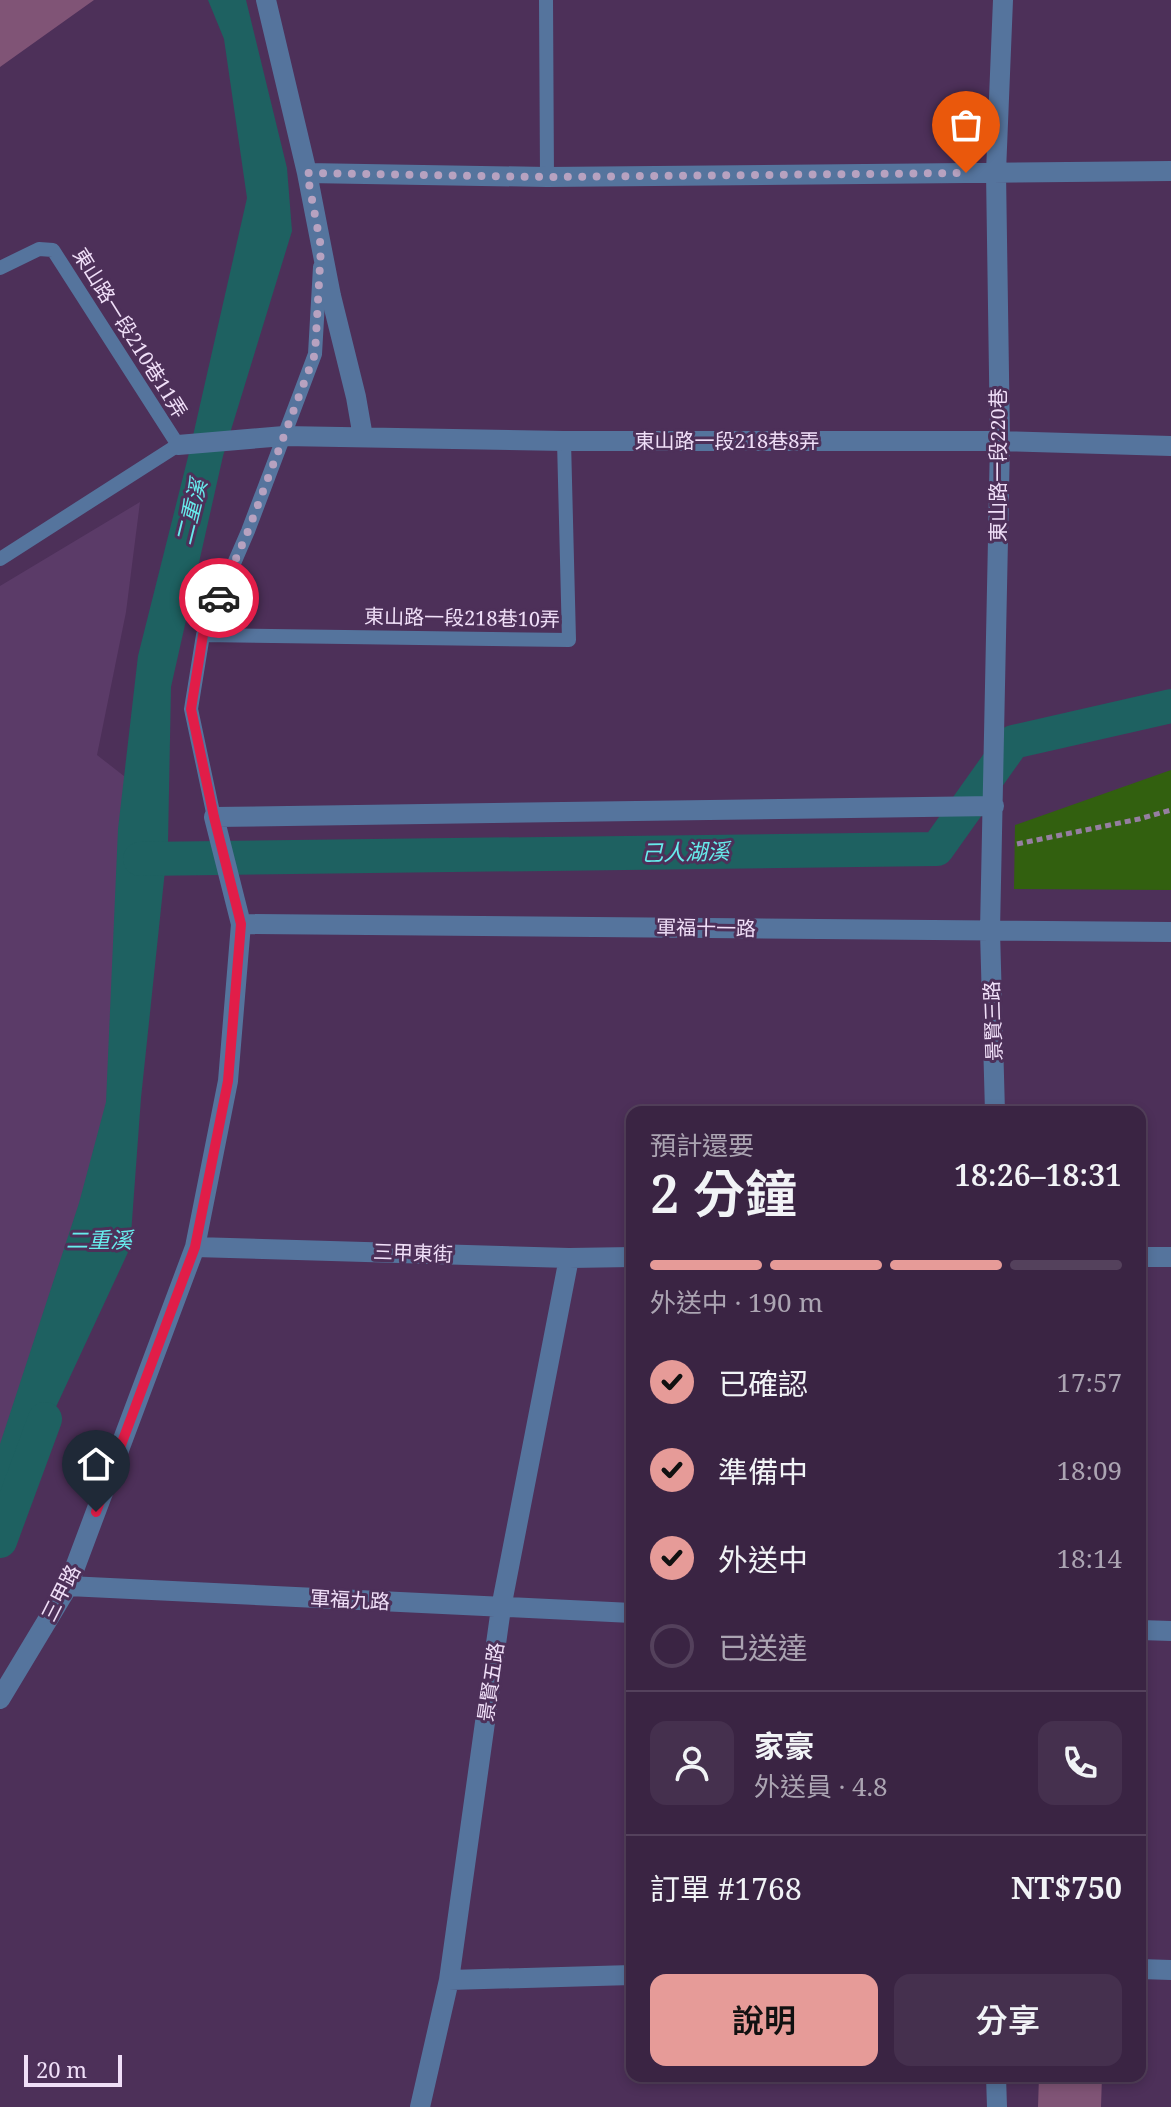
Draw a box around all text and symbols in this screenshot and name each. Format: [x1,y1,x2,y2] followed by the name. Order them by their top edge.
[932,91,1000,173] pin
[944,103,988,147] icon: bag
[67,243,194,423] street label: 東山路一段210巷11弄
[984,388,1011,542] street label: 東山路一段220巷
[635,427,819,454] street label: 東山路一段218巷8弄
[167,473,213,547] water label: 二重溪
[179,558,259,638] courier
[197,576,241,620] icon: car
[364,602,560,633] street label: 東山路一段218巷10弄
[641,835,732,867] water label: 己人湖溪
[656,913,756,942] street label: 軍福十一路
[978,981,1007,1061] street label: 景賢三路
[650,1127,754,1163] text: 預計還要
[954,1154,1122,1195] text: 18:26–18:31
[650,1157,797,1228] text: 2 分鐘
[66,1224,135,1254] water label: 二重溪
[373,1238,453,1267] street label: 三甲東街
[650,1284,823,1320] text: 外送中 · 190 m
[650,1360,694,1404] icon: check
[718,1363,808,1404] text: 已確認
[1056,1364,1122,1400] text: 17:57
[62,1430,130,1512] pin
[74,1442,118,1486] icon: home
[650,1448,694,1492] icon: check
[718,1451,808,1492] text: 準備中
[1056,1452,1122,1488] text: 18:09
[650,1536,694,1580] icon: check
[718,1539,808,1580] text: 外送中
[1056,1540,1122,1576] text: 18:14
[35,1560,86,1626] street label: 三甲路
[309,1584,391,1615] street label: 軍福九路
[718,1627,808,1668] text: 已送達
[472,1640,509,1723] street label: 景賢五路
[650,1721,734,1805] button: person
[1038,1721,1122,1805] button: phone
[754,1725,814,1766] text: 家豪
[754,1768,888,1804] text: 外送員 · 4.8
[1011,1867,1122,1908] text: NT$750
[650,1868,802,1909] text: 訂單 #1768
[650,1974,878,2066] button: 說明
[894,1974,1122,2066] button: 分享
[24,2051,122,2087] scale bar
[36,2054,87,2084] text: 20 m

